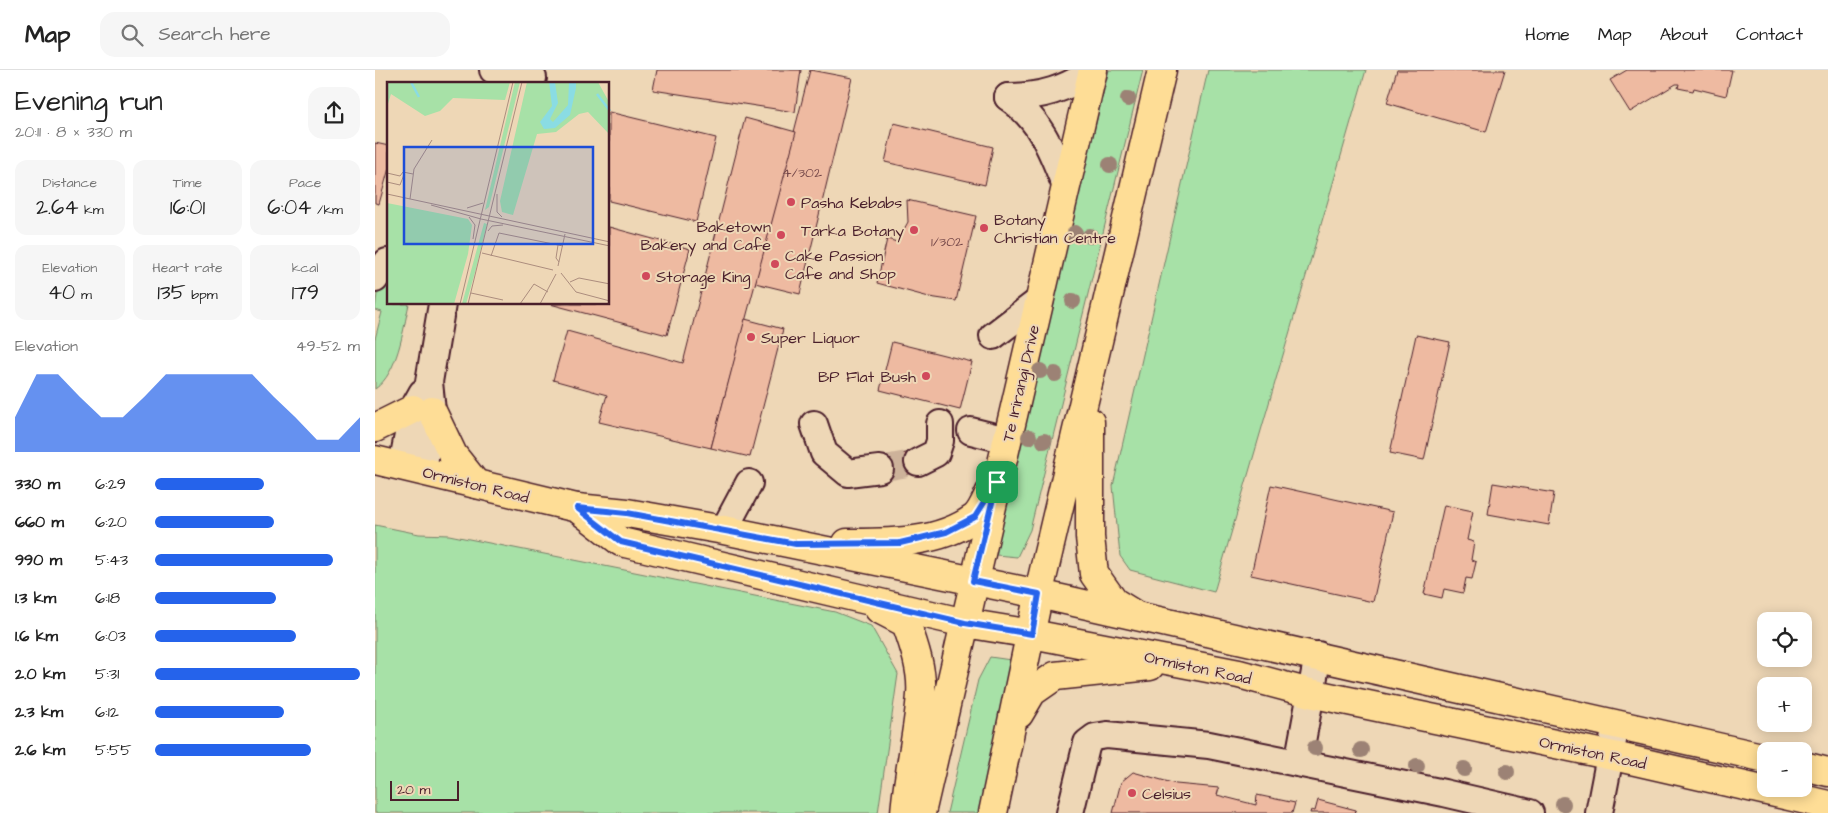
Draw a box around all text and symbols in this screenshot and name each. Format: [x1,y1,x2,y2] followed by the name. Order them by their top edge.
[100,12,450,57] search box
[25,18,70,52] text: Map
[118,21,146,49] icon: search
[158,21,271,48] text: Search here
[1525,22,1570,47] text: Home
[1598,22,1632,47] text: Map
[1660,22,1708,47] text: About
[1736,22,1803,47] text: Contact
[15,82,163,121] text: Evening run
[387,82,610,305] inset map
[308,87,360,139] button: share
[15,121,132,143] text: 20:11 · 8 × 330 m
[782,163,822,183] house number: 4/302
[43,173,97,193] text: Distance
[173,173,202,193] text: Time
[289,173,321,193] text: Pace
[801,192,902,214] place label: Pasha Kebabs
[36,193,78,222] text: 2.64
[170,193,205,222] text: 16:01
[267,193,312,222] text: 6:04
[785,196,797,208] marker: Pasha Kebabs
[78,200,104,220] text: km
[312,200,343,220] text: /km
[994,209,1116,249] place label: Botany Christian Centre
[641,216,771,257] place label: Baketown Bakery and Cafe
[801,220,904,243] place label: Tarka Botany
[978,222,990,234] marker: Botany Christian Centre
[908,224,920,236] marker: Tarka Botany
[775,229,787,241] marker: Baketown Bakery and Cafe
[931,232,963,252] house number: 1/302
[785,245,896,285] place label: Cake Passion Cafe and Shop
[42,258,97,278] text: Elevation
[152,258,223,278] text: Heart rate
[292,258,319,278] text: kcal
[769,258,781,270] marker: Cake Passion Cafe and Shop
[656,266,750,289] place label: Storage King
[640,270,652,282] marker: Storage King
[48,278,75,307] text: 40
[157,278,186,307] text: 135
[291,278,319,307] text: 179
[75,285,92,305] text: m
[186,285,218,305] text: bpm
[997,322,1046,444] street label: Te Irirangi Drive
[761,327,860,349] place label: Super Liquor
[745,331,757,343] marker: Super Liquor
[15,335,78,357] text: Elevation
[296,335,360,357] text: 49–52 m
[818,366,916,388] place label: BP Flat Bush
[920,370,932,382] marker: BP Flat Bush
[420,461,531,509] street label: Ormiston Road
[976,461,1018,503] pin
[983,468,1011,496] icon: arrive
[15,473,60,495] text: 330 m
[95,473,126,495] text: 6:29
[15,511,64,533] text: 660 m
[95,511,127,533] text: 6:20
[15,549,62,571] text: 990 m
[95,549,128,571] text: 5:43
[15,587,56,609] text: 1.3 km
[95,587,120,609] text: 6:18
[1757,612,1812,797] map controls
[1757,612,1812,667] button: locate
[15,625,58,647] text: 1.6 km
[95,625,126,647] text: 6:03
[1142,646,1253,690] street label: Ormiston Road
[15,663,65,685] text: 2.0 km
[95,663,119,685] text: 5:31
[1757,677,1812,732] button: +
[15,701,63,723] text: 2.3 km
[95,701,119,723] text: 6:12
[1537,731,1648,775] street label: Ormiston Road
[15,739,65,761] text: 2.6 km
[95,739,132,761] text: 5:55
[1757,742,1812,797] button: −
[390,778,459,801] scale bar
[397,780,430,800] text: 20 m
[1142,783,1191,805] place label: Celsius
[1126,787,1138,799] marker: Celsius

